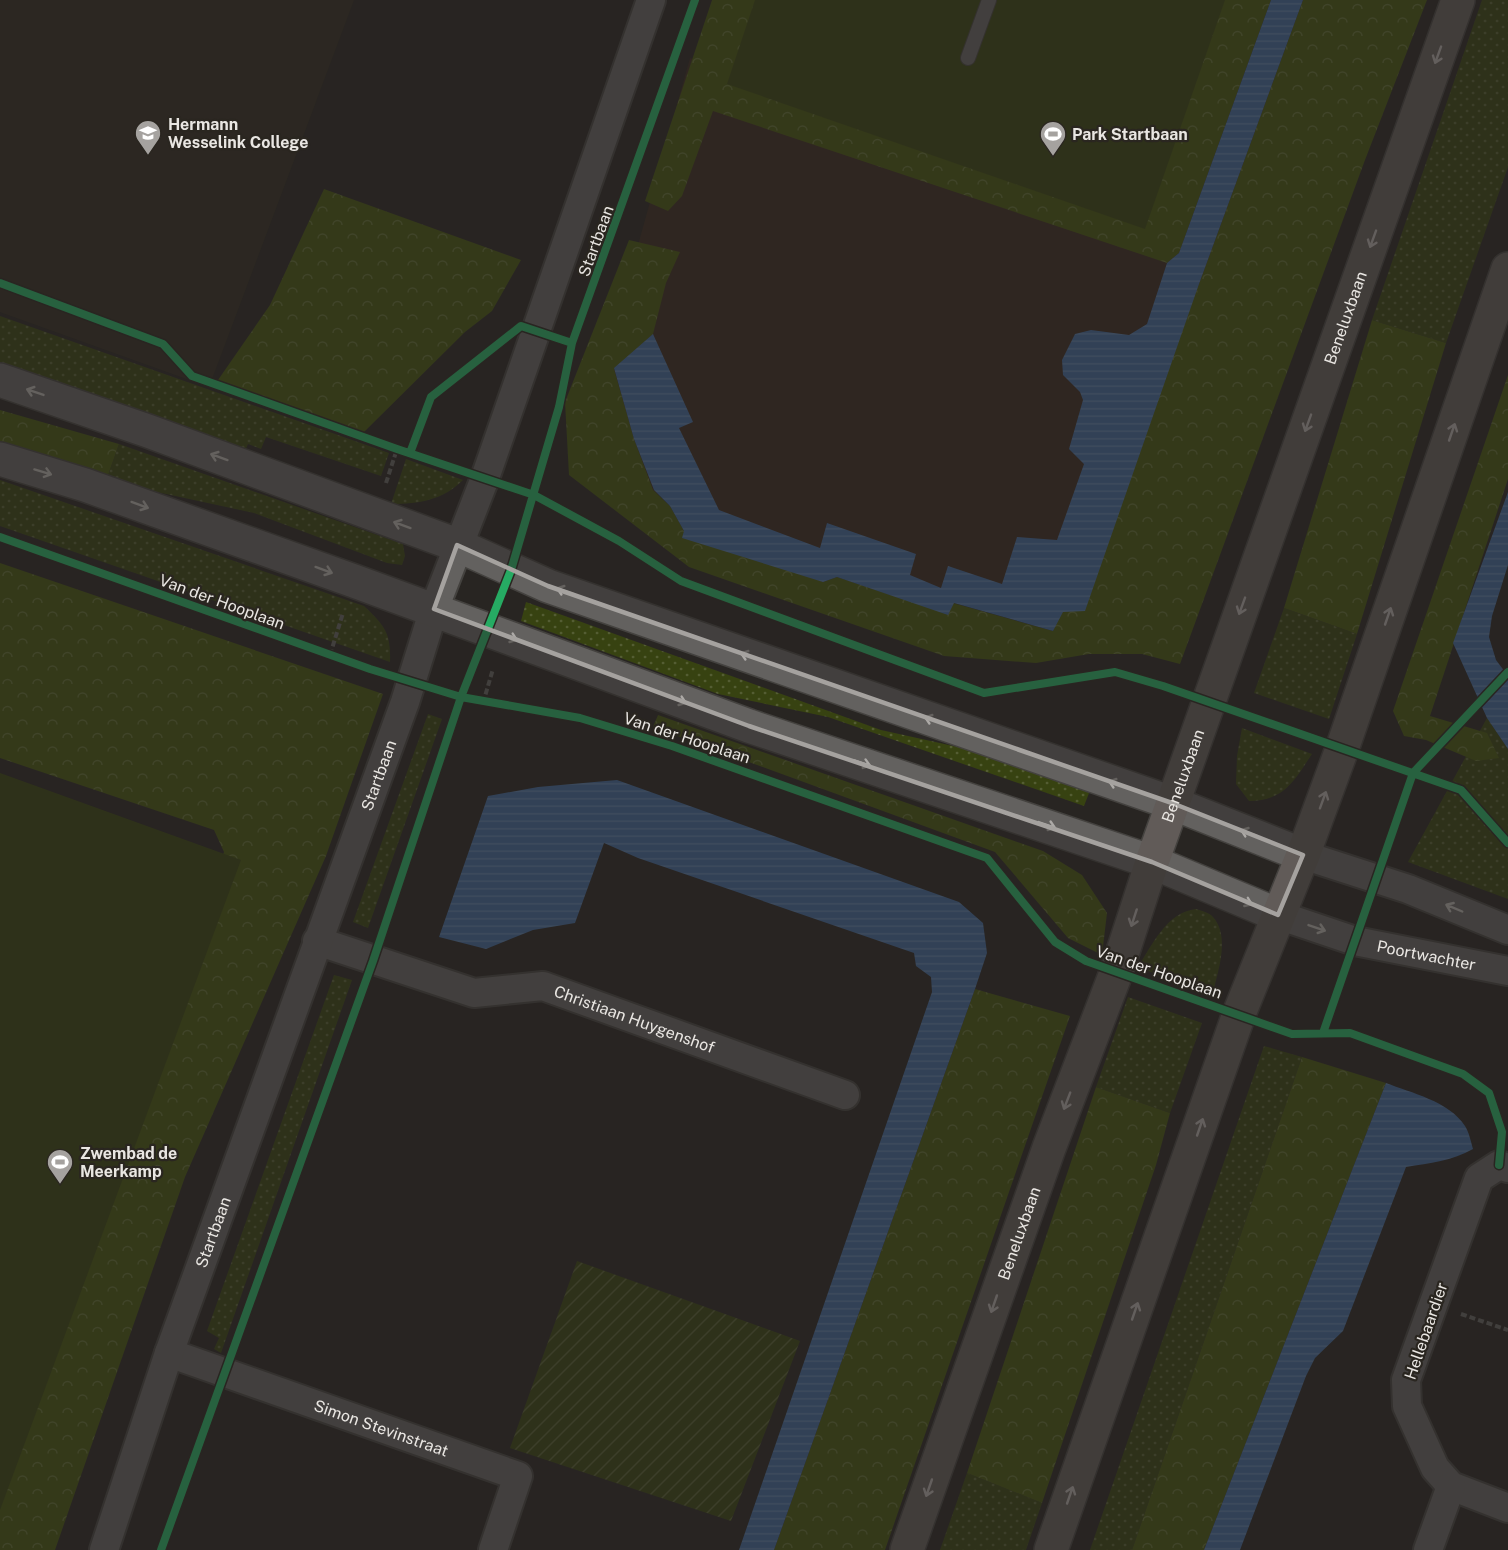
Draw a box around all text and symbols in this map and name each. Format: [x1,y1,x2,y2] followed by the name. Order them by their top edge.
[1432,45,1443,64] one-way arrow
[168,115,308,152] place label: Hermann Wesselink College
[133,118,163,156] school or university icon: Hermann Wesselink College
[1038,119,1068,157] sports icon: Park Startbaan
[1072,125,1188,144] place label: Park Startbaan
[574,203,618,279] street label: Startbaan
[1366,229,1377,248] one-way arrow
[1320,269,1370,367] street label: Beneluxbaan
[26,385,45,396] one-way arrow
[1301,413,1312,432] one-way arrow
[1447,423,1458,442] one-way arrow
[210,451,229,462] one-way arrow
[33,467,52,478] one-way arrow
[131,500,149,511] one-way arrow
[393,518,412,529] one-way arrow
[314,566,333,577] one-way arrow
[157,570,287,634] street label: Van der Hooplaan
[556,585,575,596] one-way arrow
[1236,596,1247,615] one-way arrow
[1383,607,1394,626] one-way arrow
[499,632,517,643] one-way arrow
[740,649,759,660] one-way arrow
[668,695,687,706] one-way arrow
[621,709,753,767] street label: Van der Hooplaan
[924,713,943,724] one-way arrow
[1157,727,1208,825] street label: Beneluxbaan
[357,737,400,813] street label: Startbaan
[852,759,871,770] one-way arrow
[1108,778,1127,789] one-way arrow
[1319,791,1330,810] one-way arrow
[1037,821,1056,832] one-way arrow
[1240,827,1259,838] one-way arrow
[1235,896,1253,907] one-way arrow
[1445,902,1464,913] one-way arrow
[1127,908,1138,927] one-way arrow
[1307,923,1326,934] one-way arrow
[1375,936,1477,974] street label: Poortwachter
[1093,942,1225,1002] street label: Van der Hooplaan
[551,981,717,1057] street label: Christiaan Huygenshof
[1061,1091,1072,1110] one-way arrow
[1195,1118,1206,1137] one-way arrow
[80,1144,177,1181] place label: Zwembad de Meerkamp
[45,1147,75,1185] sports icon: Zwembad de Meerkamp
[994,1184,1044,1282] street label: Beneluxbaan
[191,1194,234,1270] street label: Startbaan
[1400,1280,1452,1382] street label: Hellebaardier
[987,1294,998,1313] one-way arrow
[1130,1302,1141,1321] one-way arrow
[311,1395,451,1460] street label: Simon Stevinstraat
[923,1478,934,1497] one-way arrow
[1066,1486,1077,1505] one-way arrow

